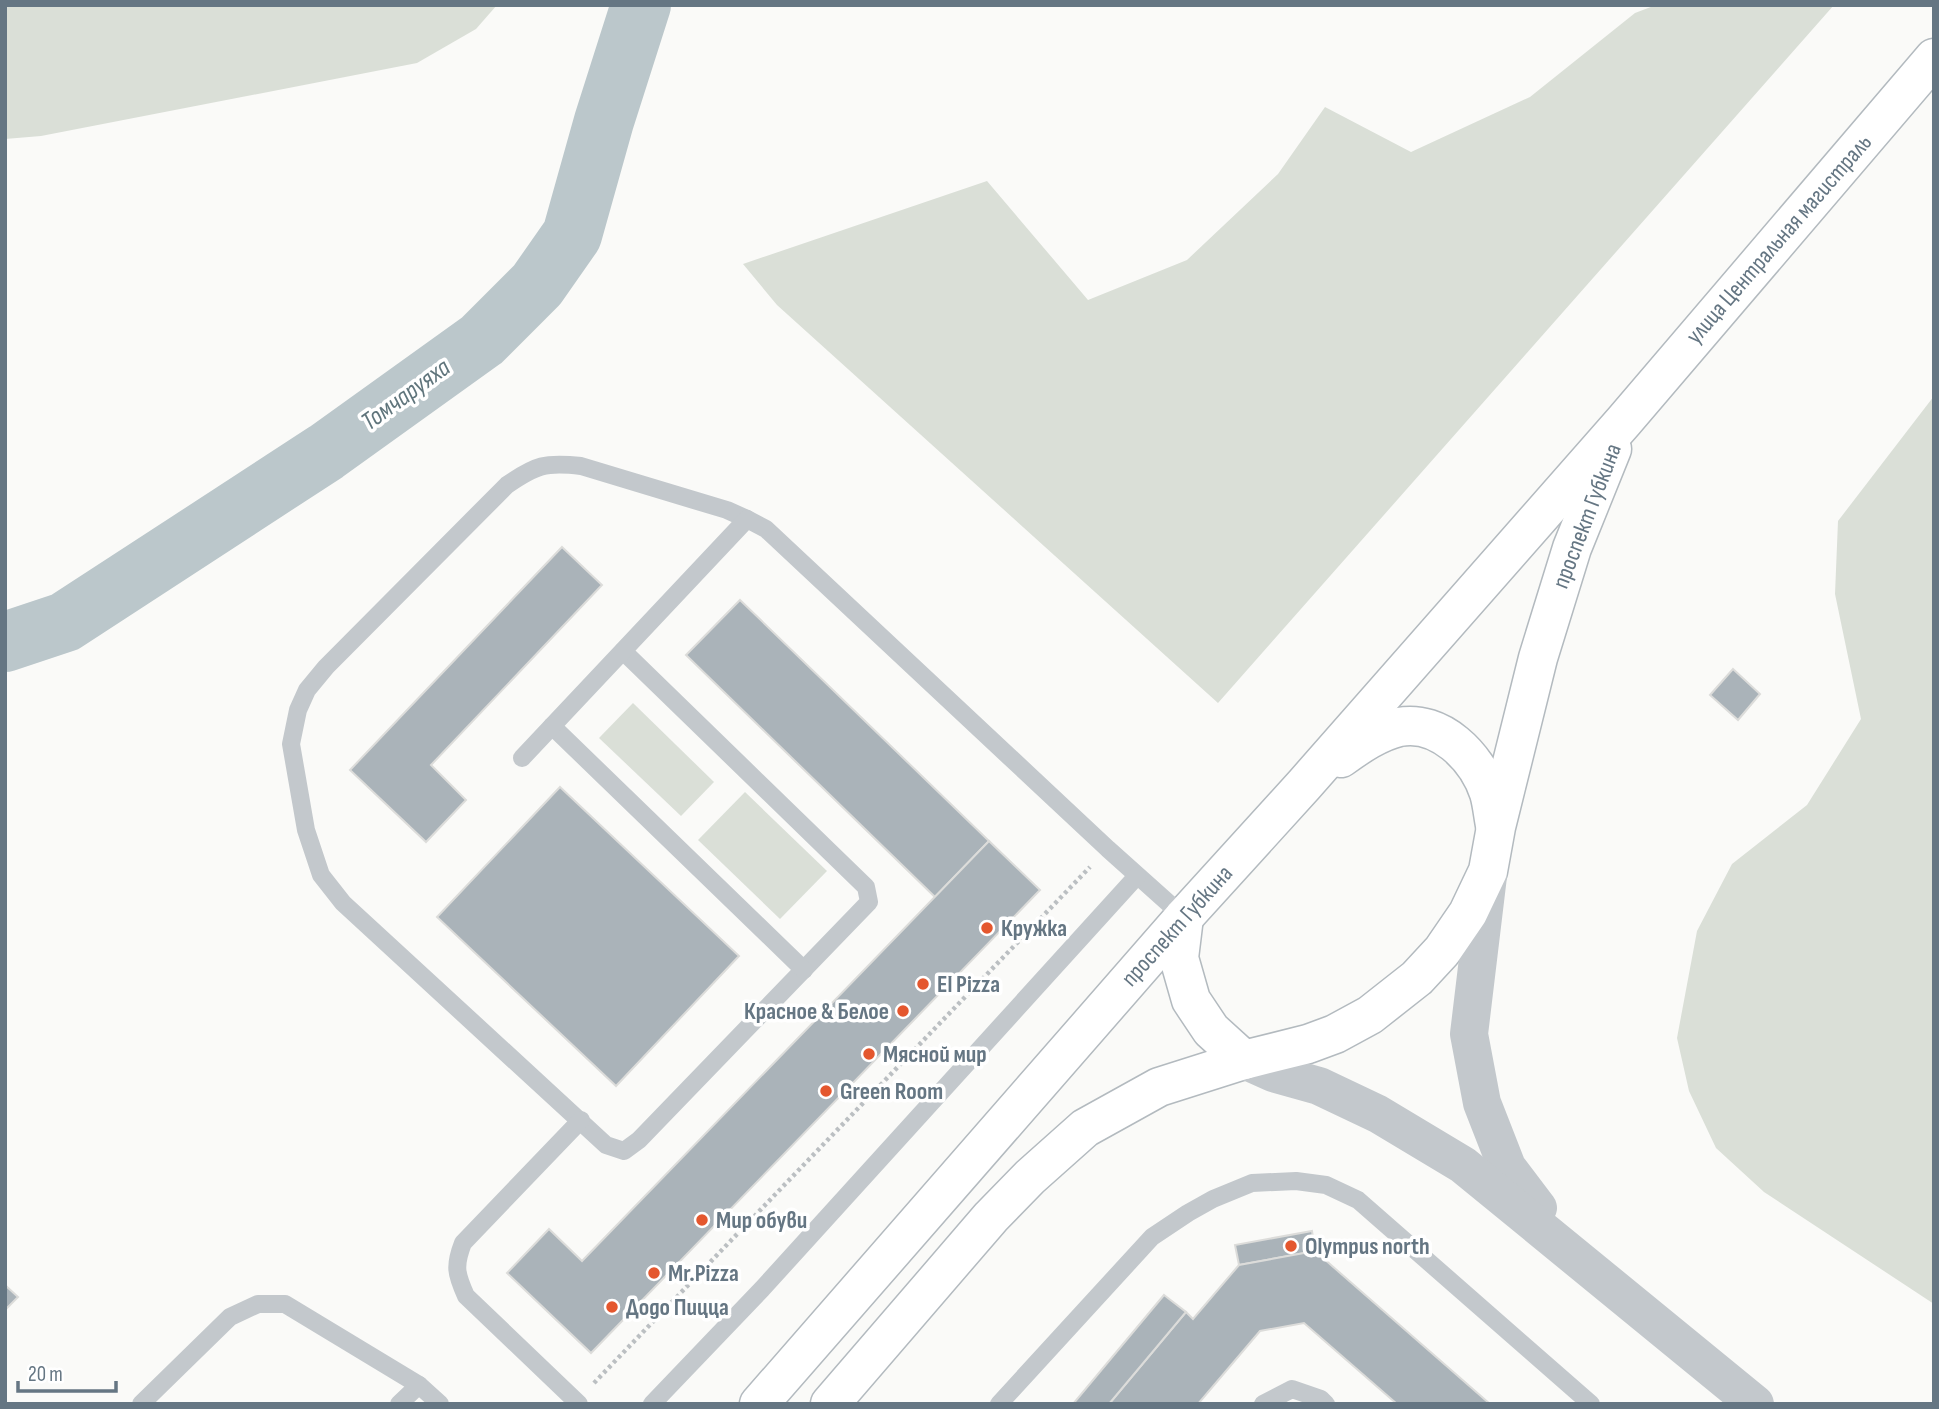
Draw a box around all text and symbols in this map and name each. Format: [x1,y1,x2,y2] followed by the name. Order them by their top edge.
[1680,128,1878,350] street label: улица Центральная магистраль
[356,352,457,438] water label: Томчаруяха
[1546,439,1628,593] street label: проспект Губкина
[1115,860,1239,992] street label: проспект Губкина
[1001,914,1067,943] place label: Кружка
[979,920,995,936] marker: Кружка
[937,970,1000,999] place label: El Pizza
[915,976,931,992] marker: El Pizza
[744,997,889,1026] place label: Красное & Белое
[895,1003,911,1019] marker: Красное & Белое
[883,1040,987,1069] place label: Мясной мир
[861,1046,877,1062] marker: Мясной мир
[840,1077,943,1106] place label: Green Room
[818,1083,834,1099] marker: Green Room
[716,1206,807,1235] place label: Мир обуви
[694,1212,710,1228] marker: Мир обуви
[1305,1232,1430,1261] place label: Olympus north
[1283,1238,1299,1254] marker: Olympus north
[668,1259,739,1288] place label: Mr.Pizza
[646,1265,662,1281] marker: Mr.Pizza
[626,1293,729,1322] place label: Додо Пицца
[604,1299,620,1315] marker: Додо Пицца
[18,1350,116,1394] scale bar
[28,1362,63,1387] text: 20 m

